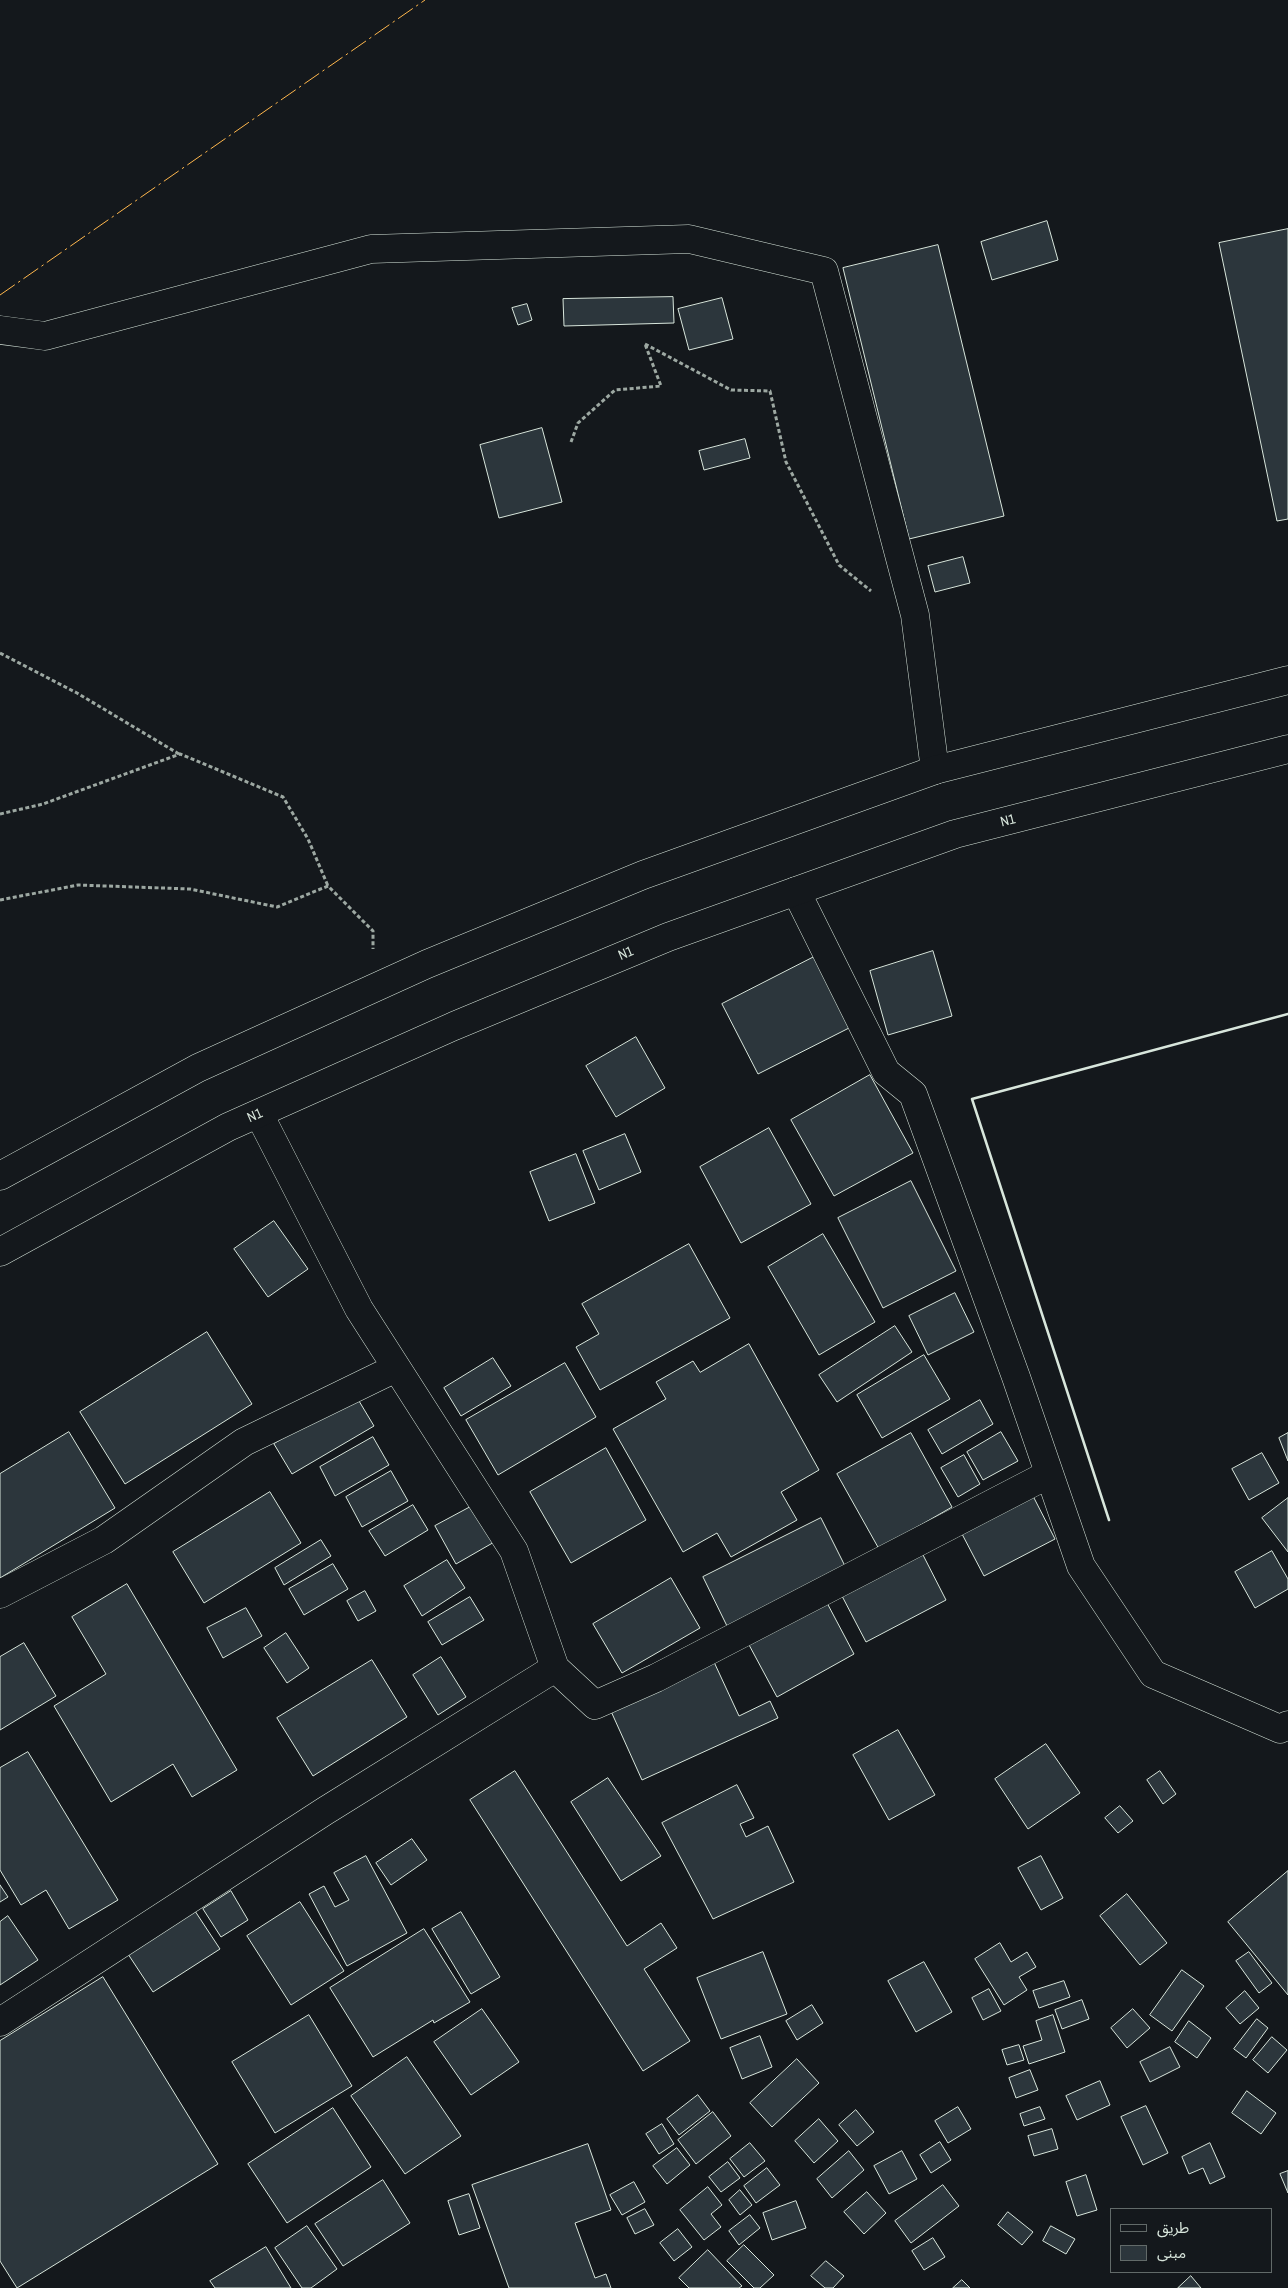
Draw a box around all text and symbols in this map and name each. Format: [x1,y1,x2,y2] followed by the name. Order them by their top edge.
[999,811,1017,831] street label: N1
[616,943,636,965] street label: N1
[245,1105,265,1127] street label: N1
[1110,2208,1273,2273] legend
[1157,2217,1189,2238] text: طريق
[1157,2242,1186,2263] text: مبنى

